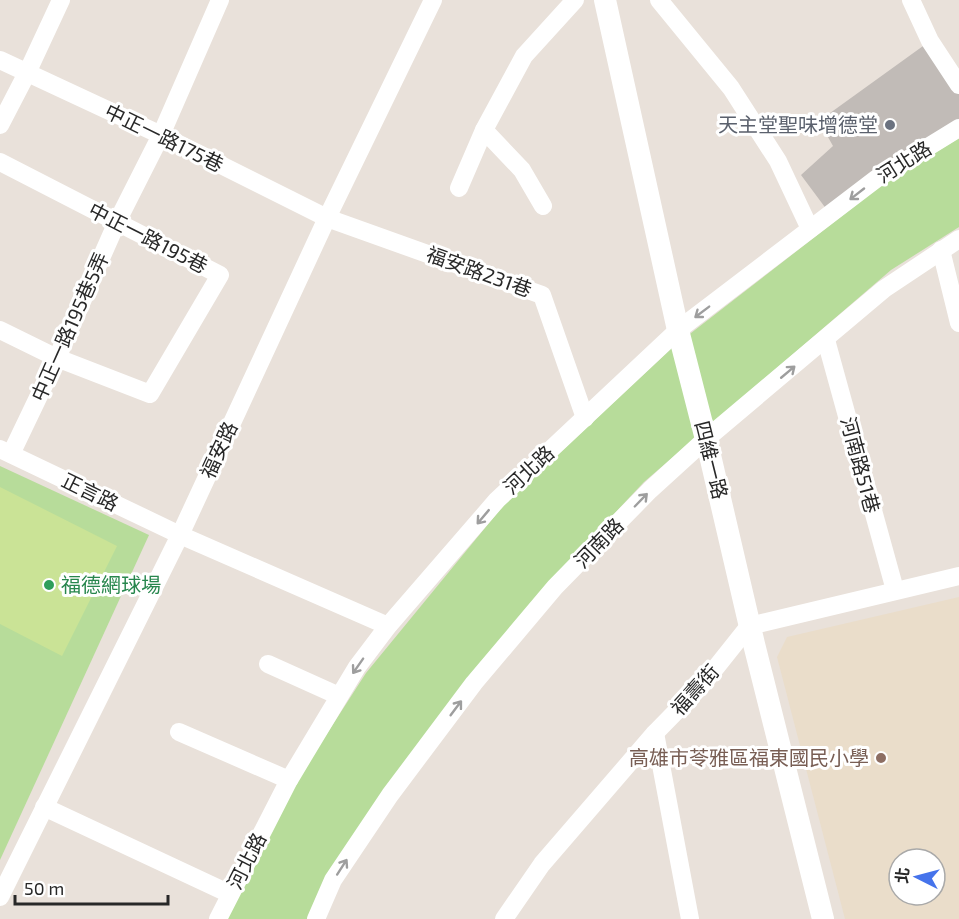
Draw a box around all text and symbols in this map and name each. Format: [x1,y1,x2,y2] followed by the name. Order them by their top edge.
[101,98,228,176] street label: 中正一路175巷
[718,112,878,136] place label: 天主堂聖味增德堂
[883,118,897,132] marker: 天主堂聖味增德堂
[872,135,935,187] street label: 河北路
[849,187,865,200] one-way arrow
[85,197,212,277] street label: 中正一路195巷
[423,241,535,301] street label: 福安路231巷
[25,248,113,405] street label: 中正一路195巷5弄
[694,306,710,319] one-way arrow
[779,365,795,378] one-way arrow
[837,414,885,516] street label: 河南路51巷
[195,417,242,482] street label: 福安路
[691,418,733,501] street label: 四維一路
[498,440,558,499] street label: 河北路
[58,467,123,515] street label: 正言路
[633,492,648,507] one-way arrow
[476,509,489,525] one-way arrow
[569,512,628,572] street label: 河南路
[61,572,161,596] place label: 福德網球場
[42,578,56,592] marker: 福德網球場
[352,658,364,674] one-way arrow
[665,659,723,720] street label: 福壽街
[449,701,462,717] one-way arrow
[629,745,869,769] place label: 高雄市苓雅區福東國民小學
[874,751,888,765] marker: 高雄市苓雅區福東國民小學
[222,828,270,893] street label: 河北路
[887,847,947,907] north arrow
[336,859,348,876] one-way arrow
[891,866,912,884] text: 北
[15,868,168,906] scale bar
[24,877,64,899] text: 50 m

